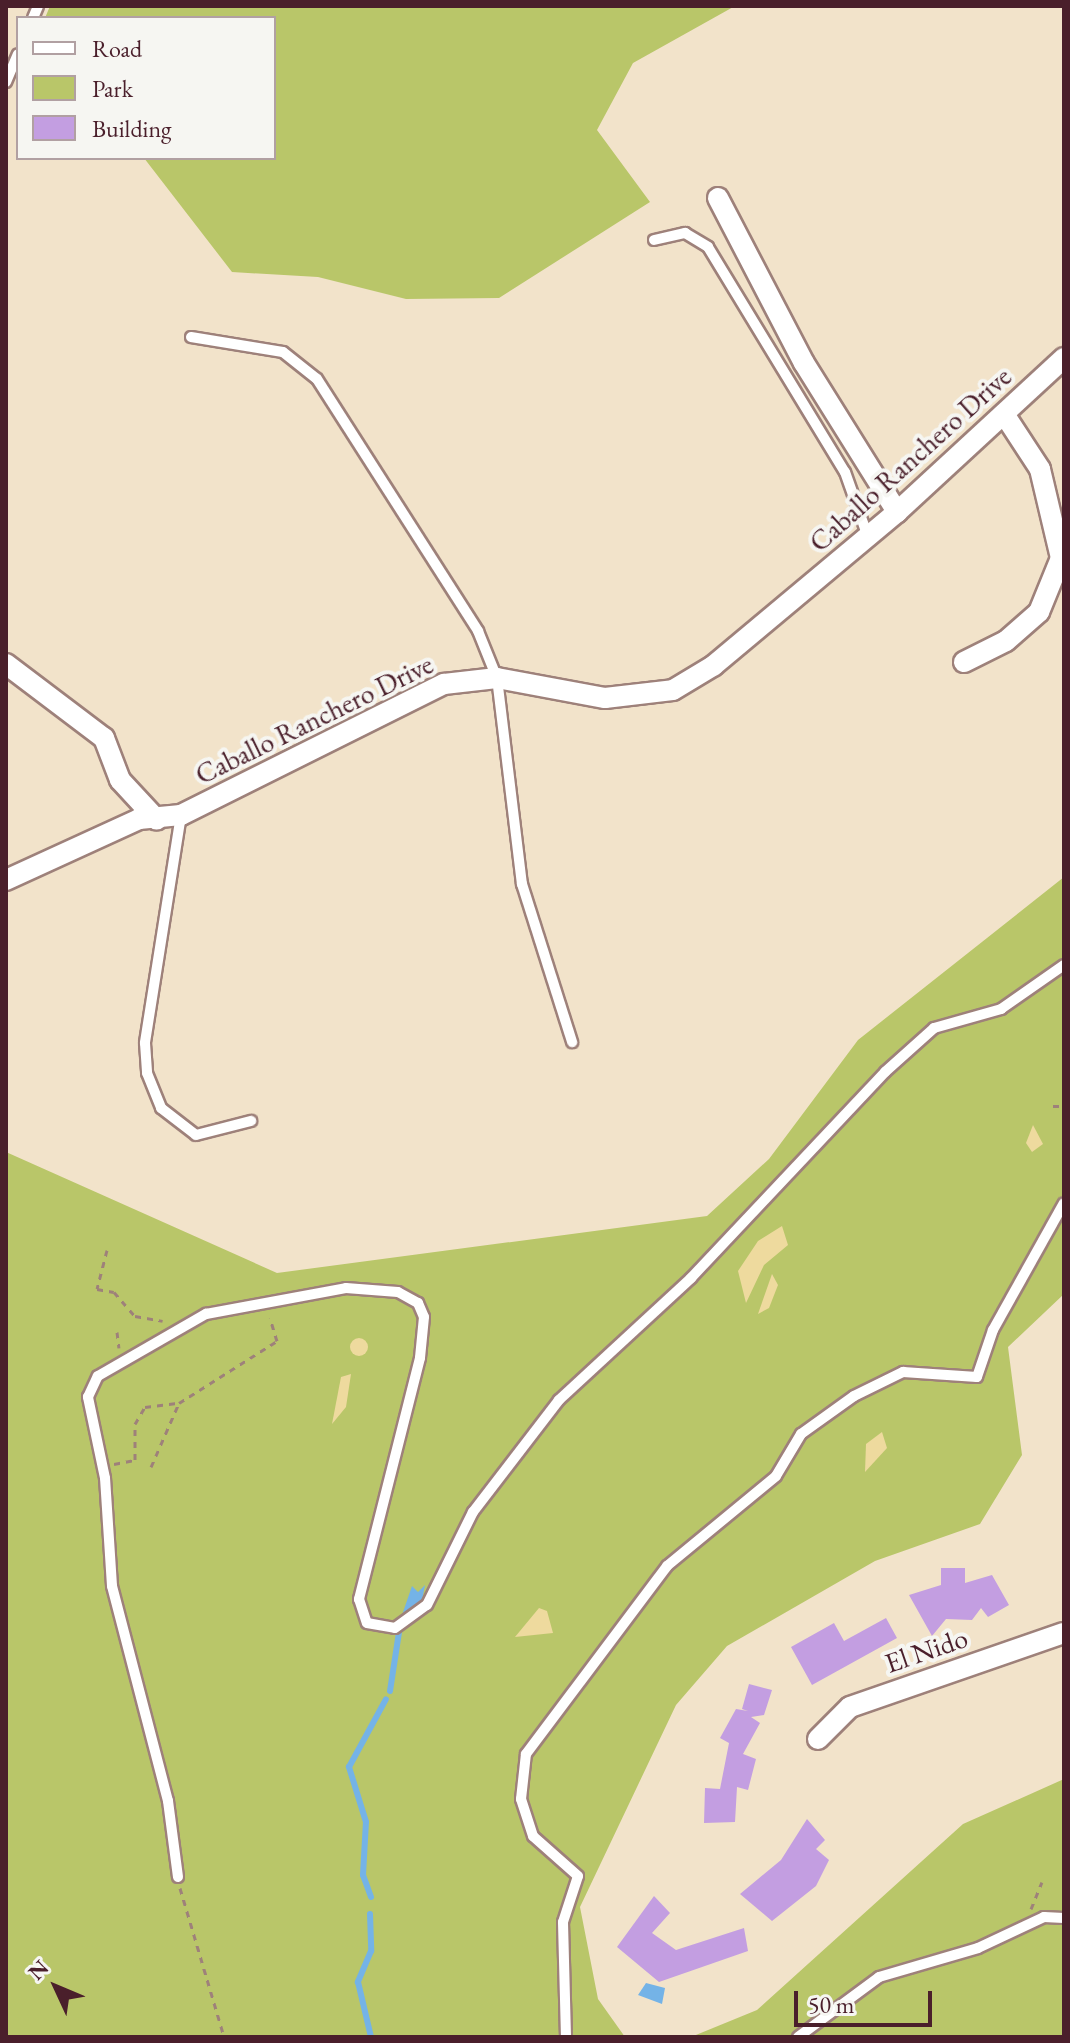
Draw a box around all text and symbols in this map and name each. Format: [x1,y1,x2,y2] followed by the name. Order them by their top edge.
[16,16,276,160] legend
[92,33,142,64] text: Road
[92,73,133,104] text: Park
[92,113,172,144] text: Building
[802,359,1018,559] street label: Caballo Ranchero Drive
[190,647,438,791] street label: Caballo Ranchero Drive
[880,1620,972,1680] street label: El Nido
[16,1947,96,2027] north arrow
[22,1954,55,1986] text: N
[798,1975,936,2025] scale bar
[808,1989,855,2020] text: 50 m

